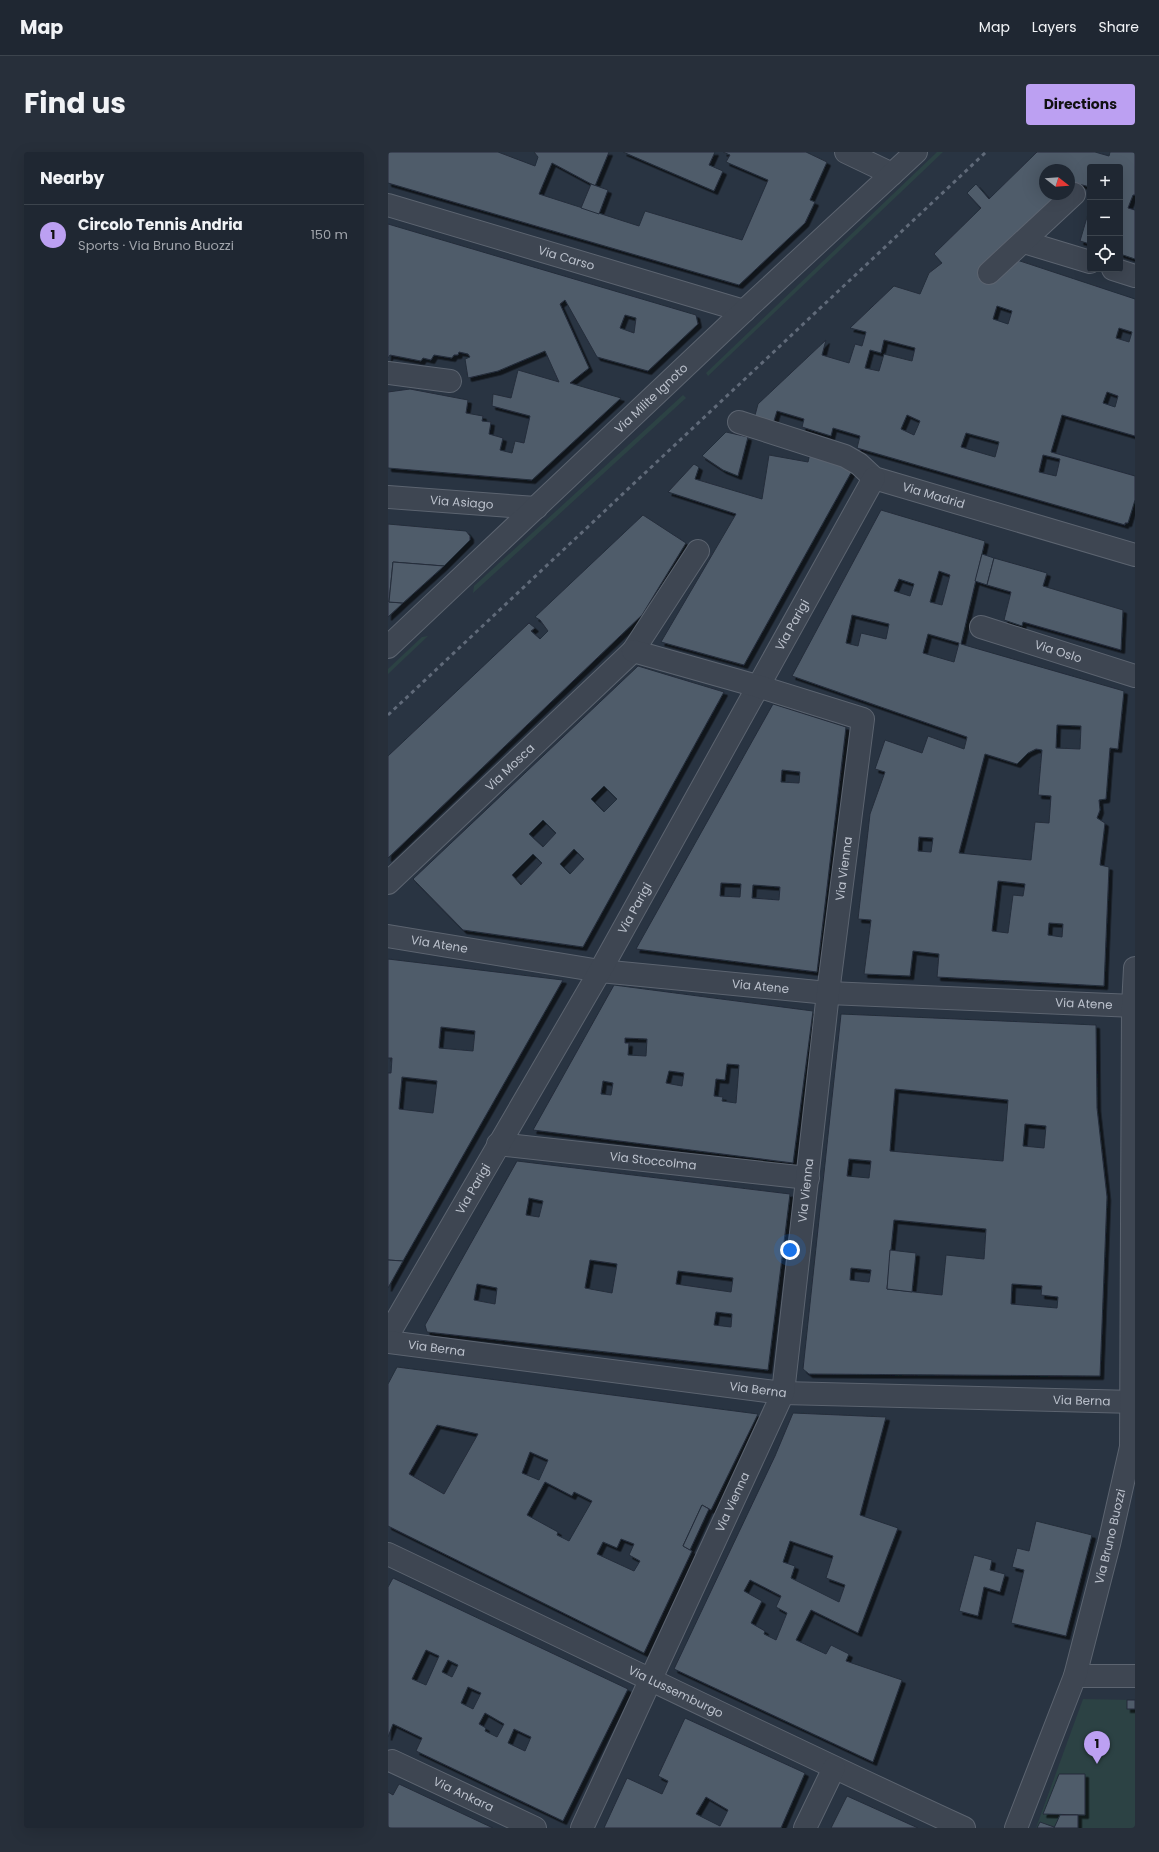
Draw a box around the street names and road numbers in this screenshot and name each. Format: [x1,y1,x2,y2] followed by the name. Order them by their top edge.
[536,241,597,274] street label: Via Carso
[610,359,692,437] street label: Via Milite Ignoto
[900,478,967,512] street label: Via Madrid
[429,491,495,513] street label: Via Asiago
[771,596,813,653] street label: Via Parigi
[1033,636,1084,667] street label: Via Oslo
[481,740,538,795] street label: Via Mosca
[831,836,856,902] street label: Via Vienna
[613,879,655,937] street label: Via Parigi
[410,931,469,957] street label: Via Atene
[731,975,790,997] street label: Via Atene
[1055,994,1113,1013] street label: Via Atene
[609,1147,697,1174] street label: Via Stoccolma
[793,1157,817,1223] street label: Via Vienna
[451,1160,494,1217] street label: Via Parigi
[407,1336,466,1360] street label: Via Berna
[728,1377,788,1401] street label: Via Berna
[1053,1391,1111,1409] street label: Via Berna
[711,1469,753,1535] street label: Via Vienna
[1090,1487,1129,1586] street label: Via Bruno Buozzi
[625,1661,727,1722] street label: Via Lussemburgo
[431,1773,497,1816] street label: Via Ankara

